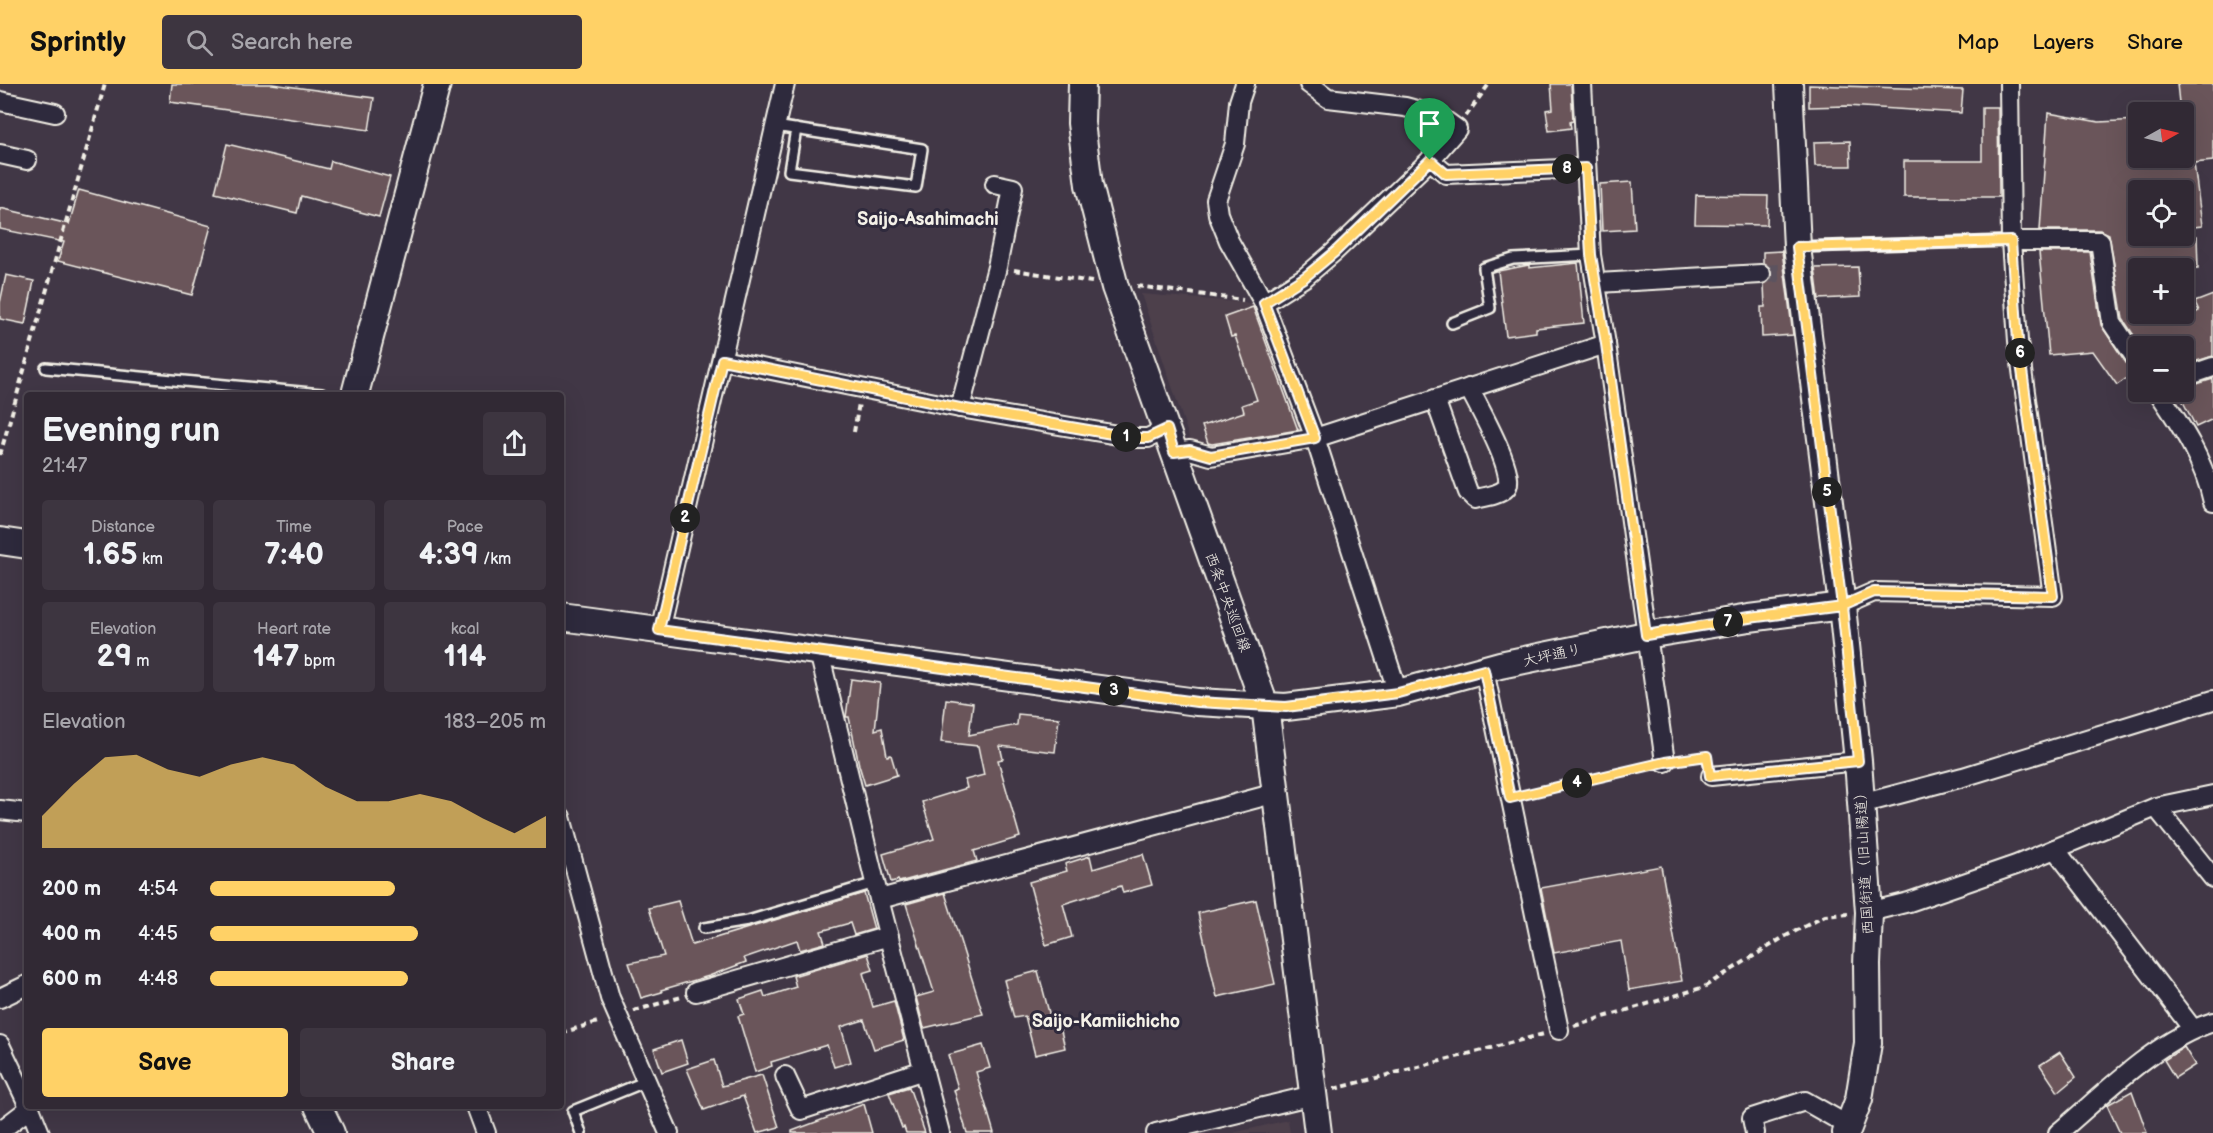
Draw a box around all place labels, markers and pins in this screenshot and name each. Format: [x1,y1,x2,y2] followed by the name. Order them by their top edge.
[1404,98,1455,160] pin
[1552,154,1582,184] pin: 8
[2005,338,2035,368] pin: 6
[1111,422,1141,452] pin: 1
[1812,477,1842,507] pin: 5
[670,503,700,533] pin: 2
[1713,607,1743,637] pin: 7
[1099,676,1129,706] pin: 3
[1562,768,1592,798] pin: 4

